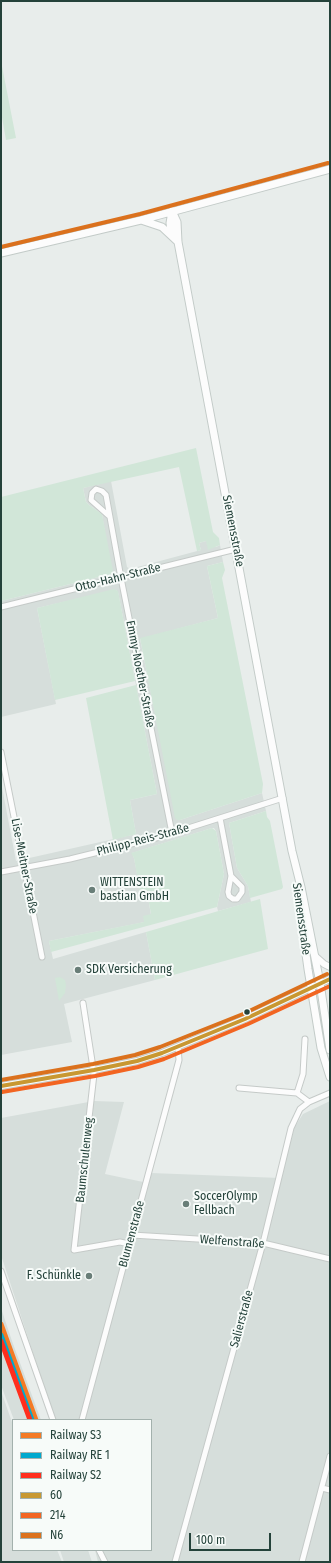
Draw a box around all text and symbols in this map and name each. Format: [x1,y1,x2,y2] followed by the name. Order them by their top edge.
[219,494,247,568] street label: Siemensstraße
[74,560,162,596] street label: Otto-Hahn-Straße
[123,619,157,729] street label: Emmy-Noether-Straße
[8,817,40,915] street label: Lise-Meitner-Straße
[95,821,191,859] street label: Philipp-Reis-Straße
[100,876,169,904] place label: WITTENSTEIN bastian GmbH
[289,882,313,956] street label: Siemensstraße
[87,885,97,895] marker: WITTENSTEIN bastian GmbH
[86,963,172,977] place label: SDK Versicherung
[73,965,83,975] marker: SDK Versicherung
[242,1007,252,1017] unlabelled marker
[73,1117,97,1203] street label: Baumschulenweg
[194,1190,258,1218] place label: SoccerOlymp Fellbach
[116,1199,148,1269] street label: Blumenstraße
[181,1199,191,1209] marker: SoccerOlymp Fellbach
[199,1233,265,1251] street label: Welfenstraße
[27,1269,81,1283] place label: F. Schünkle
[84,1271,94,1281] marker: F. Schünkle
[227,1289,257,1349] street label: Salierstraße
[12,1419,152,1551] legend
[50,1428,101,1442] text: Railway S3
[50,1448,110,1462] text: Railway RE 1
[50,1468,101,1482] text: Railway S2
[50,1488,62,1502] text: 60
[50,1508,66,1522] text: 214
[191,1525,273,1551] scale bar
[50,1528,63,1542] text: N6
[196,1533,225,1547] text: 100 m

